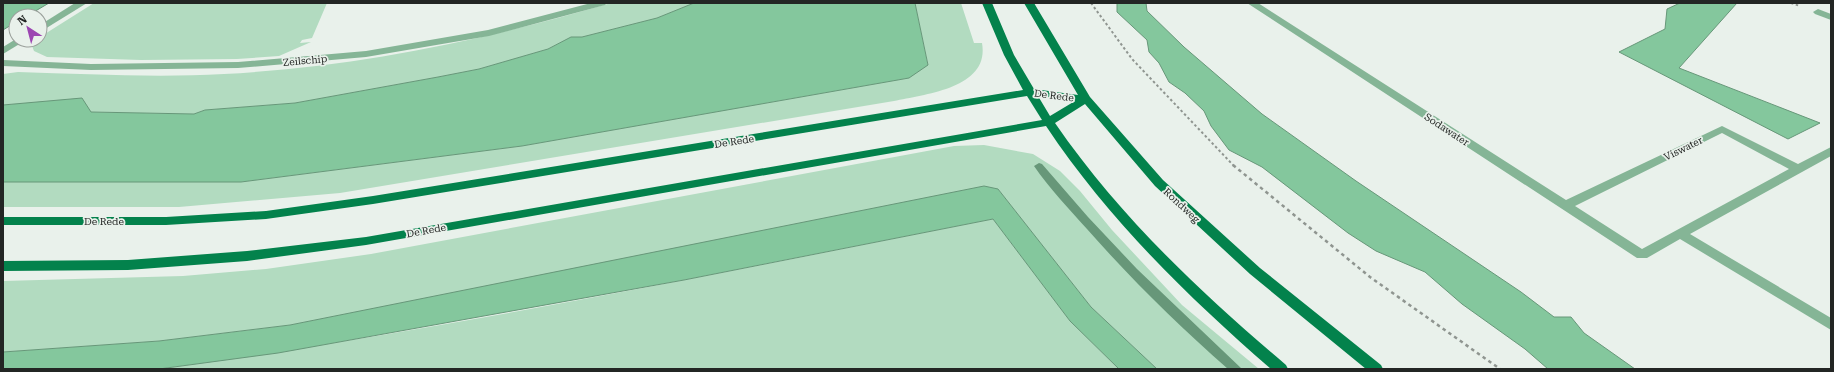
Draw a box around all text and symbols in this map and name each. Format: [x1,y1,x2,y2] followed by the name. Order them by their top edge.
[8,8,48,48] north arrow
[15,12,30,28] text: N
[282,53,328,68] street label: Zeilschip
[1033,88,1075,103] street label: De Rede
[1422,111,1471,148] street label: Sodawater
[713,133,755,150] street label: De Rede
[1662,134,1704,163] street label: Viswater
[1161,186,1202,225] street label: Rondweg
[84,216,125,227] street label: De Rede
[405,222,447,239] street label: De Rede

